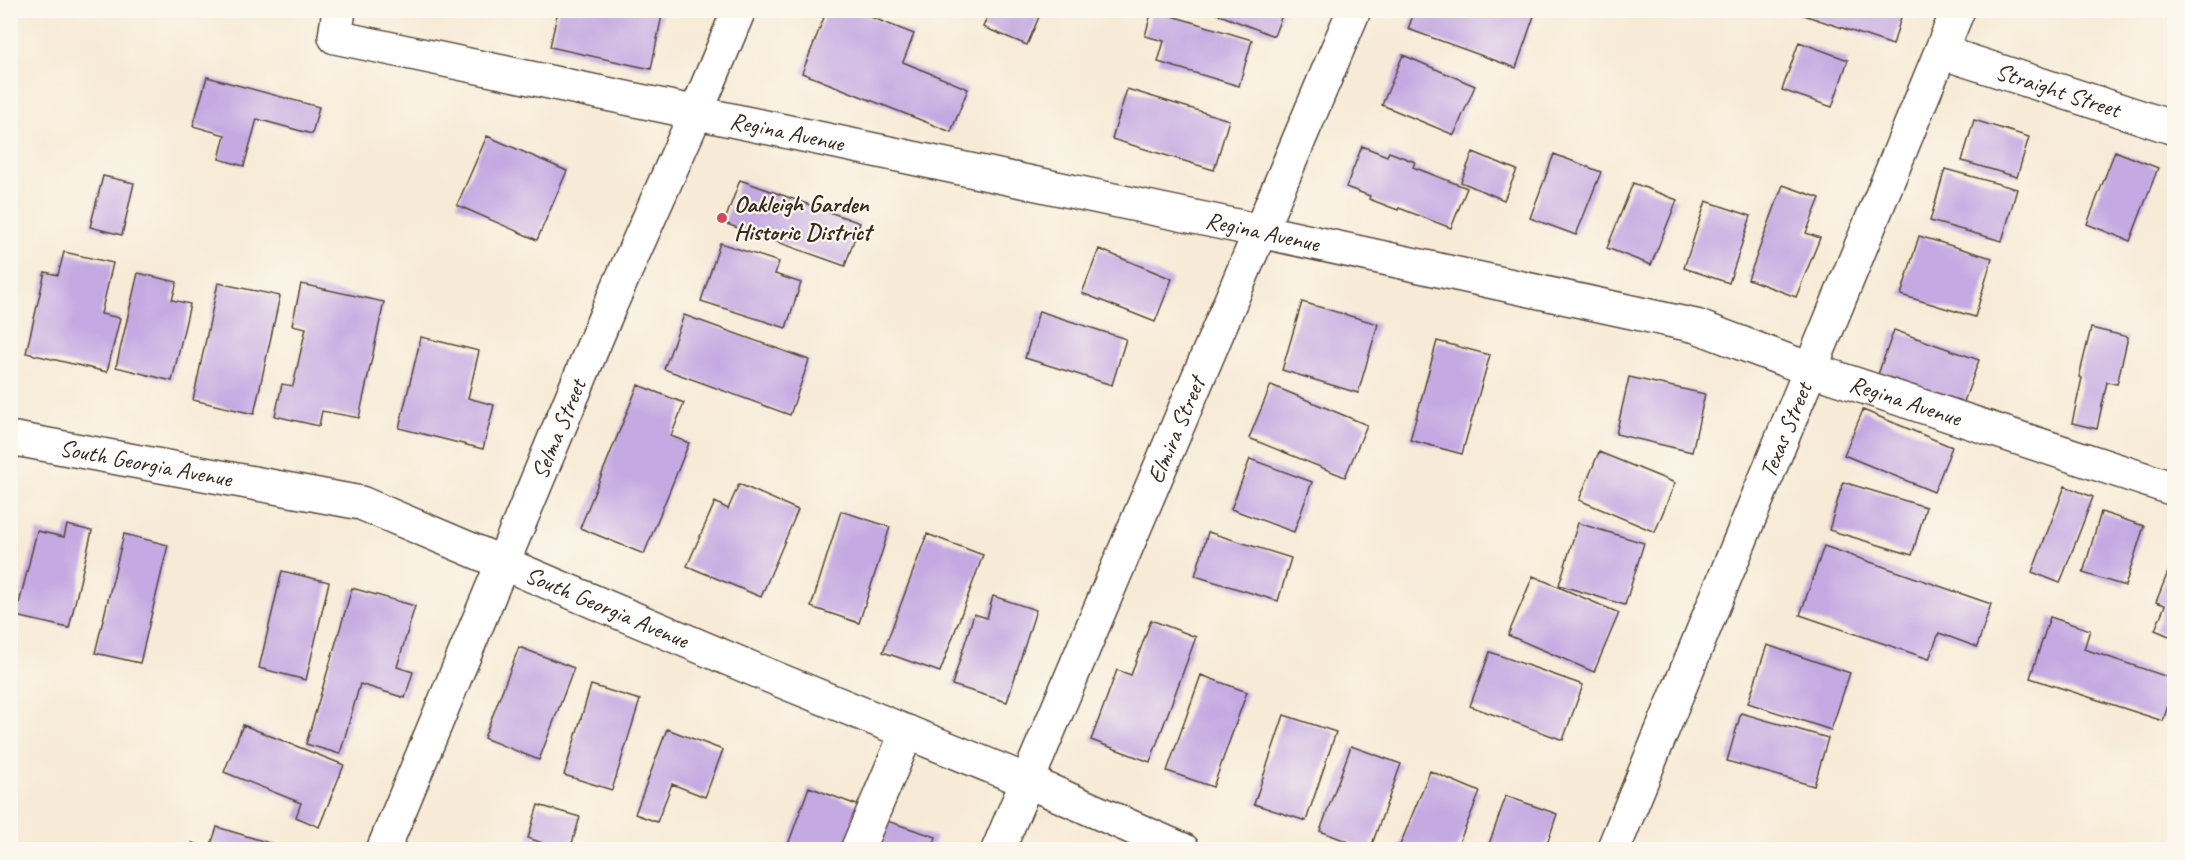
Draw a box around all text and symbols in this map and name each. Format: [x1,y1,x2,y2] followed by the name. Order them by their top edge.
[1992,56,2126,125] street label: Straight Street
[727,105,849,159] street label: Regina Avenue
[734,189,875,247] place label: Oakleigh Garden Historic District
[1203,205,1324,259] street label: Regina Avenue
[715,211,729,225] marker: Oakleigh Garden Historic District
[1846,368,1967,434] street label: Regina Avenue
[1140,370,1213,488] street label: Elmira Street
[524,373,593,483] street label: Selma Street
[1753,376,1819,482] street label: Texas Street
[57,433,236,494] street label: South Georgia Avenue
[521,559,695,656] street label: South Georgia Avenue

